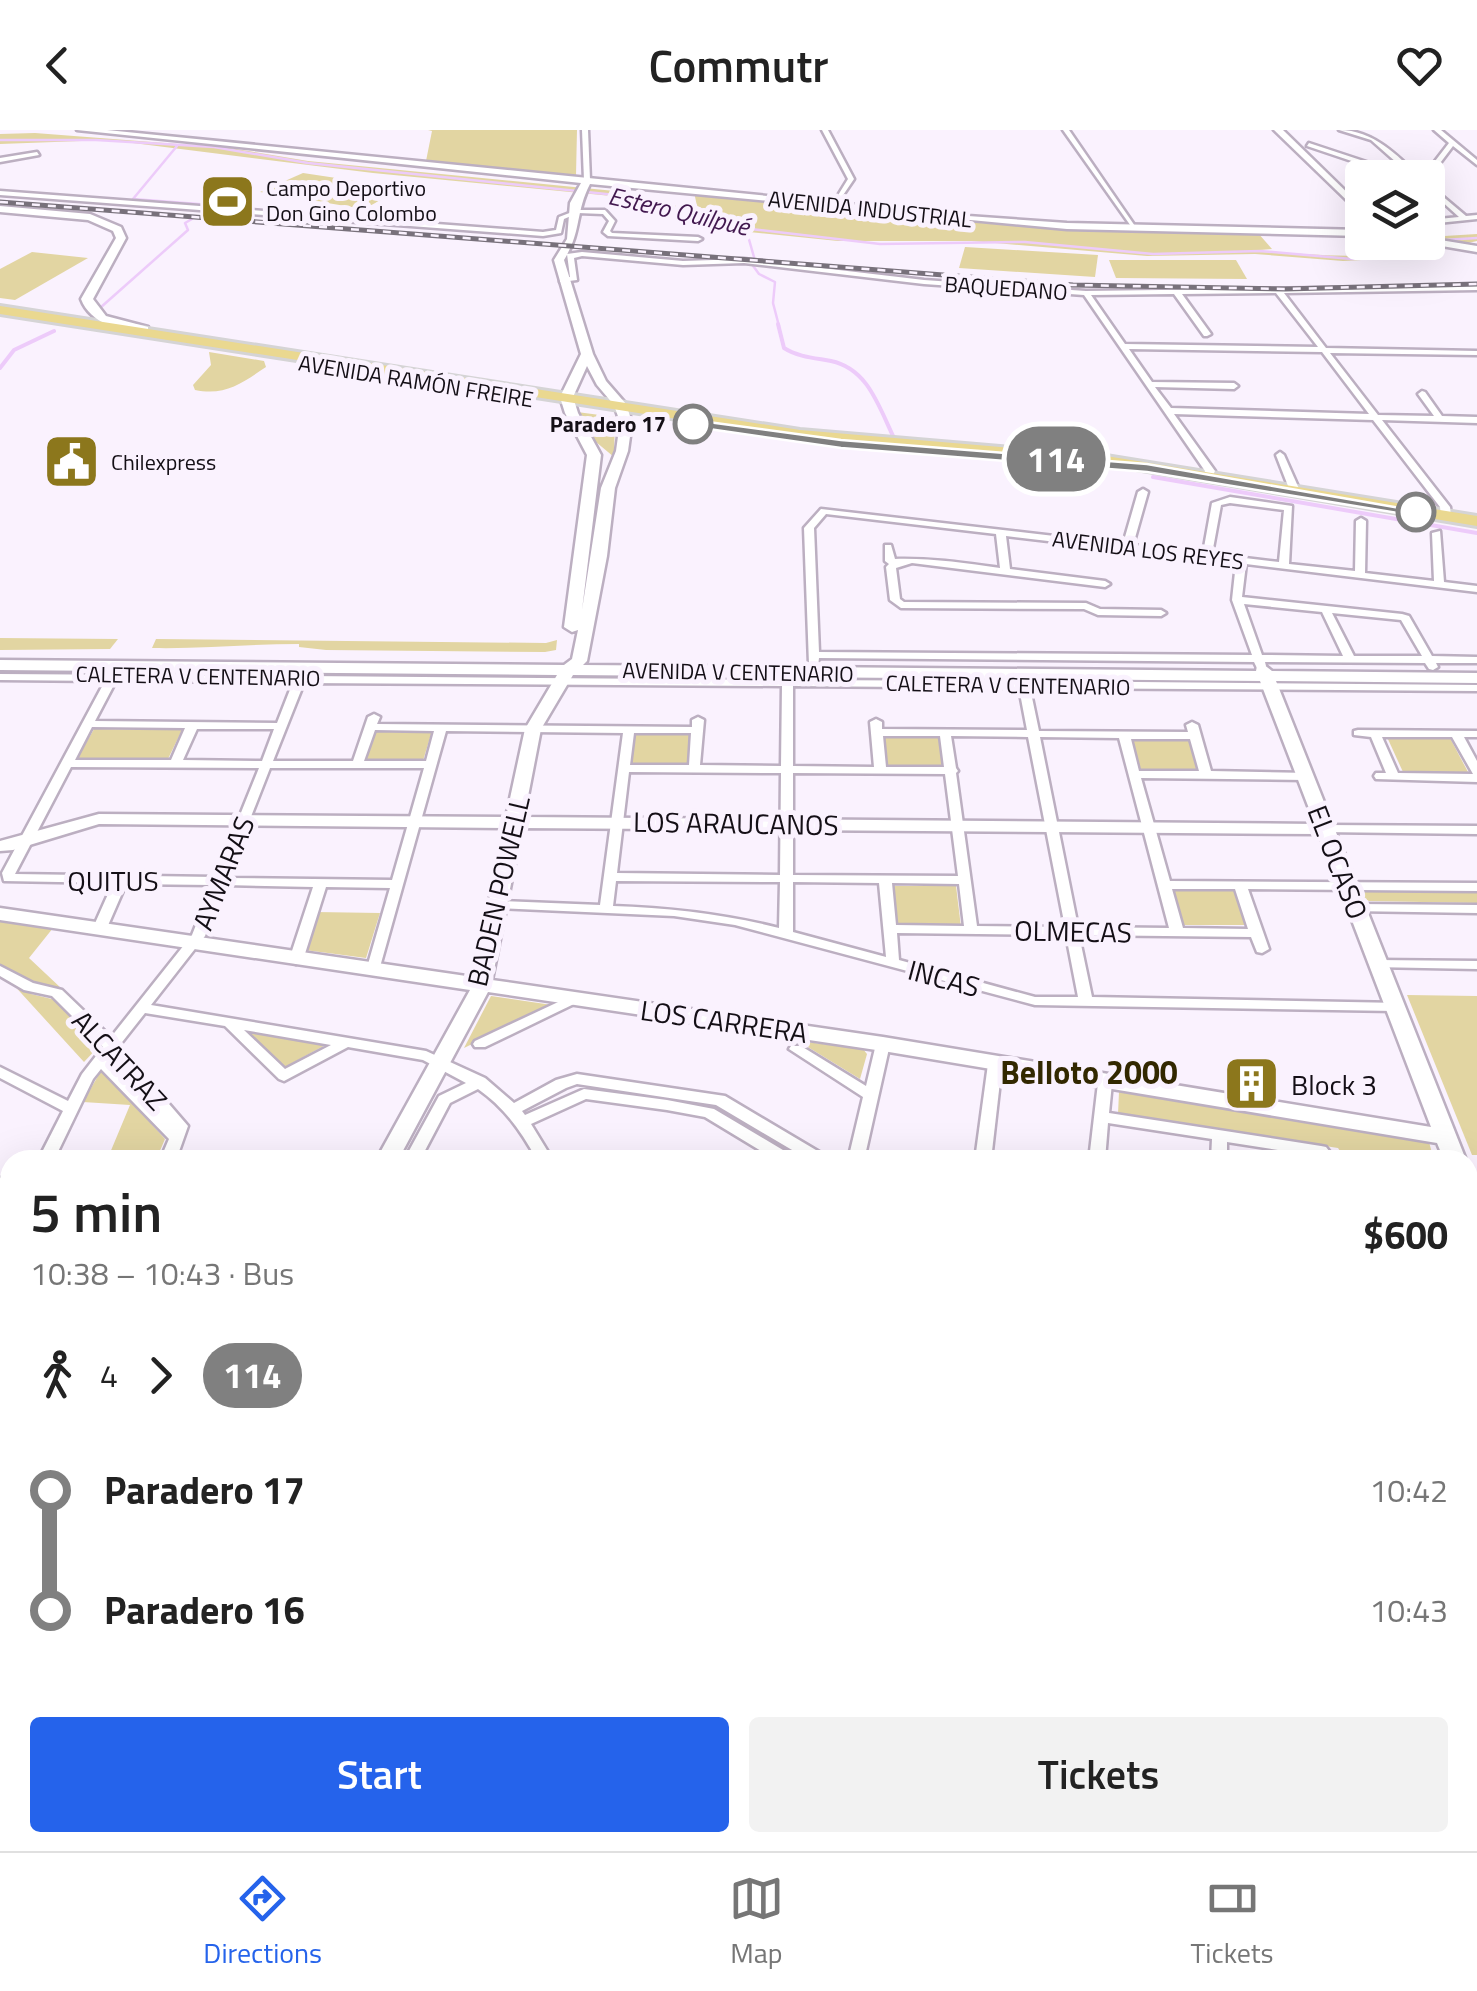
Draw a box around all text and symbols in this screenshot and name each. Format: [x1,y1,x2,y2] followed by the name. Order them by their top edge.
[648,31,829,99] text: Commutr
[30,38,85,93] icon: back
[1392,38,1447,93] icon: heart
[1345,160,1445,260] map controls
[1345,160,1445,260] button: layers
[197,171,257,231] sports icon: Campo Deportivo Don Gino Colombo
[266,171,437,230] place label: Campo Deportivo Don Gino Colombo
[605,176,756,246] water label: Estero Quilpué
[767,181,974,237] street label: AVENIDA INDUSTRIAL
[943,267,1069,309] street label: BAQUEDANO
[296,346,536,416] street label: AVENIDA RAMÓN FREIRE
[674,405,712,443] marker: Paradero 17
[550,407,666,441] place label: Paradero 17
[998,426,1114,492] line badge: 114
[42,432,102,492] public building icon: Chilexpress
[1027,432,1085,486] text: 114
[111,445,216,479] place label: Chilexpress
[1397,493,1435,531] unlabelled marker
[1050,521,1246,579] street label: AVENIDA LOS REYES
[622,653,854,691] street label: AVENIDA V CENTENARIO
[75,657,321,695] street label: CALETERA V CENTENARIO
[885,666,1131,704] street label: CALETERA V CENTENARIO
[455,791,541,991] street label: BADEN POWELL
[1297,799,1379,925] street label: EL OCASO
[633,800,839,846] street label: LOS ARAUCANOS
[181,810,265,936] street label: AYMARAS
[67,859,159,902] street label: QUITUS
[1014,908,1132,954] street label: OLMECAS
[903,948,985,1008] street label: INCAS
[638,988,811,1054] street label: LOS CARRERA
[62,1000,178,1120] street label: ALCATRAZ
[1000,1048,1178,1096] district label: Belloto 2000
[1222,1054,1282,1114] building icon: Block 3
[1291,1063,1377,1106] place label: Block 3
[30,1170,162,1253] text: 5 min
[1363,1206,1448,1264] text: $600
[30,1249,294,1297] text: 10:38 – 10:43 · Bus
[30,1348,85,1403] icon: walk
[133,1348,188,1403] icon: forward
[223,1348,282,1402] text: 114
[100,1351,118,1399] text: 4
[104,1461,305,1519] text: Paradero 17
[1369,1466,1448,1514] text: 10:42
[104,1581,305,1639] text: Paradero 16
[1369,1586,1448,1634] text: 10:43
[30,1717,729,1832] button: Start
[749,1717,1448,1832] button: Tickets
[203,1871,322,1974] tab: Directions
[729,1871,784,1974] tab: Map
[1191,1871,1274,1974] tab: Tickets

